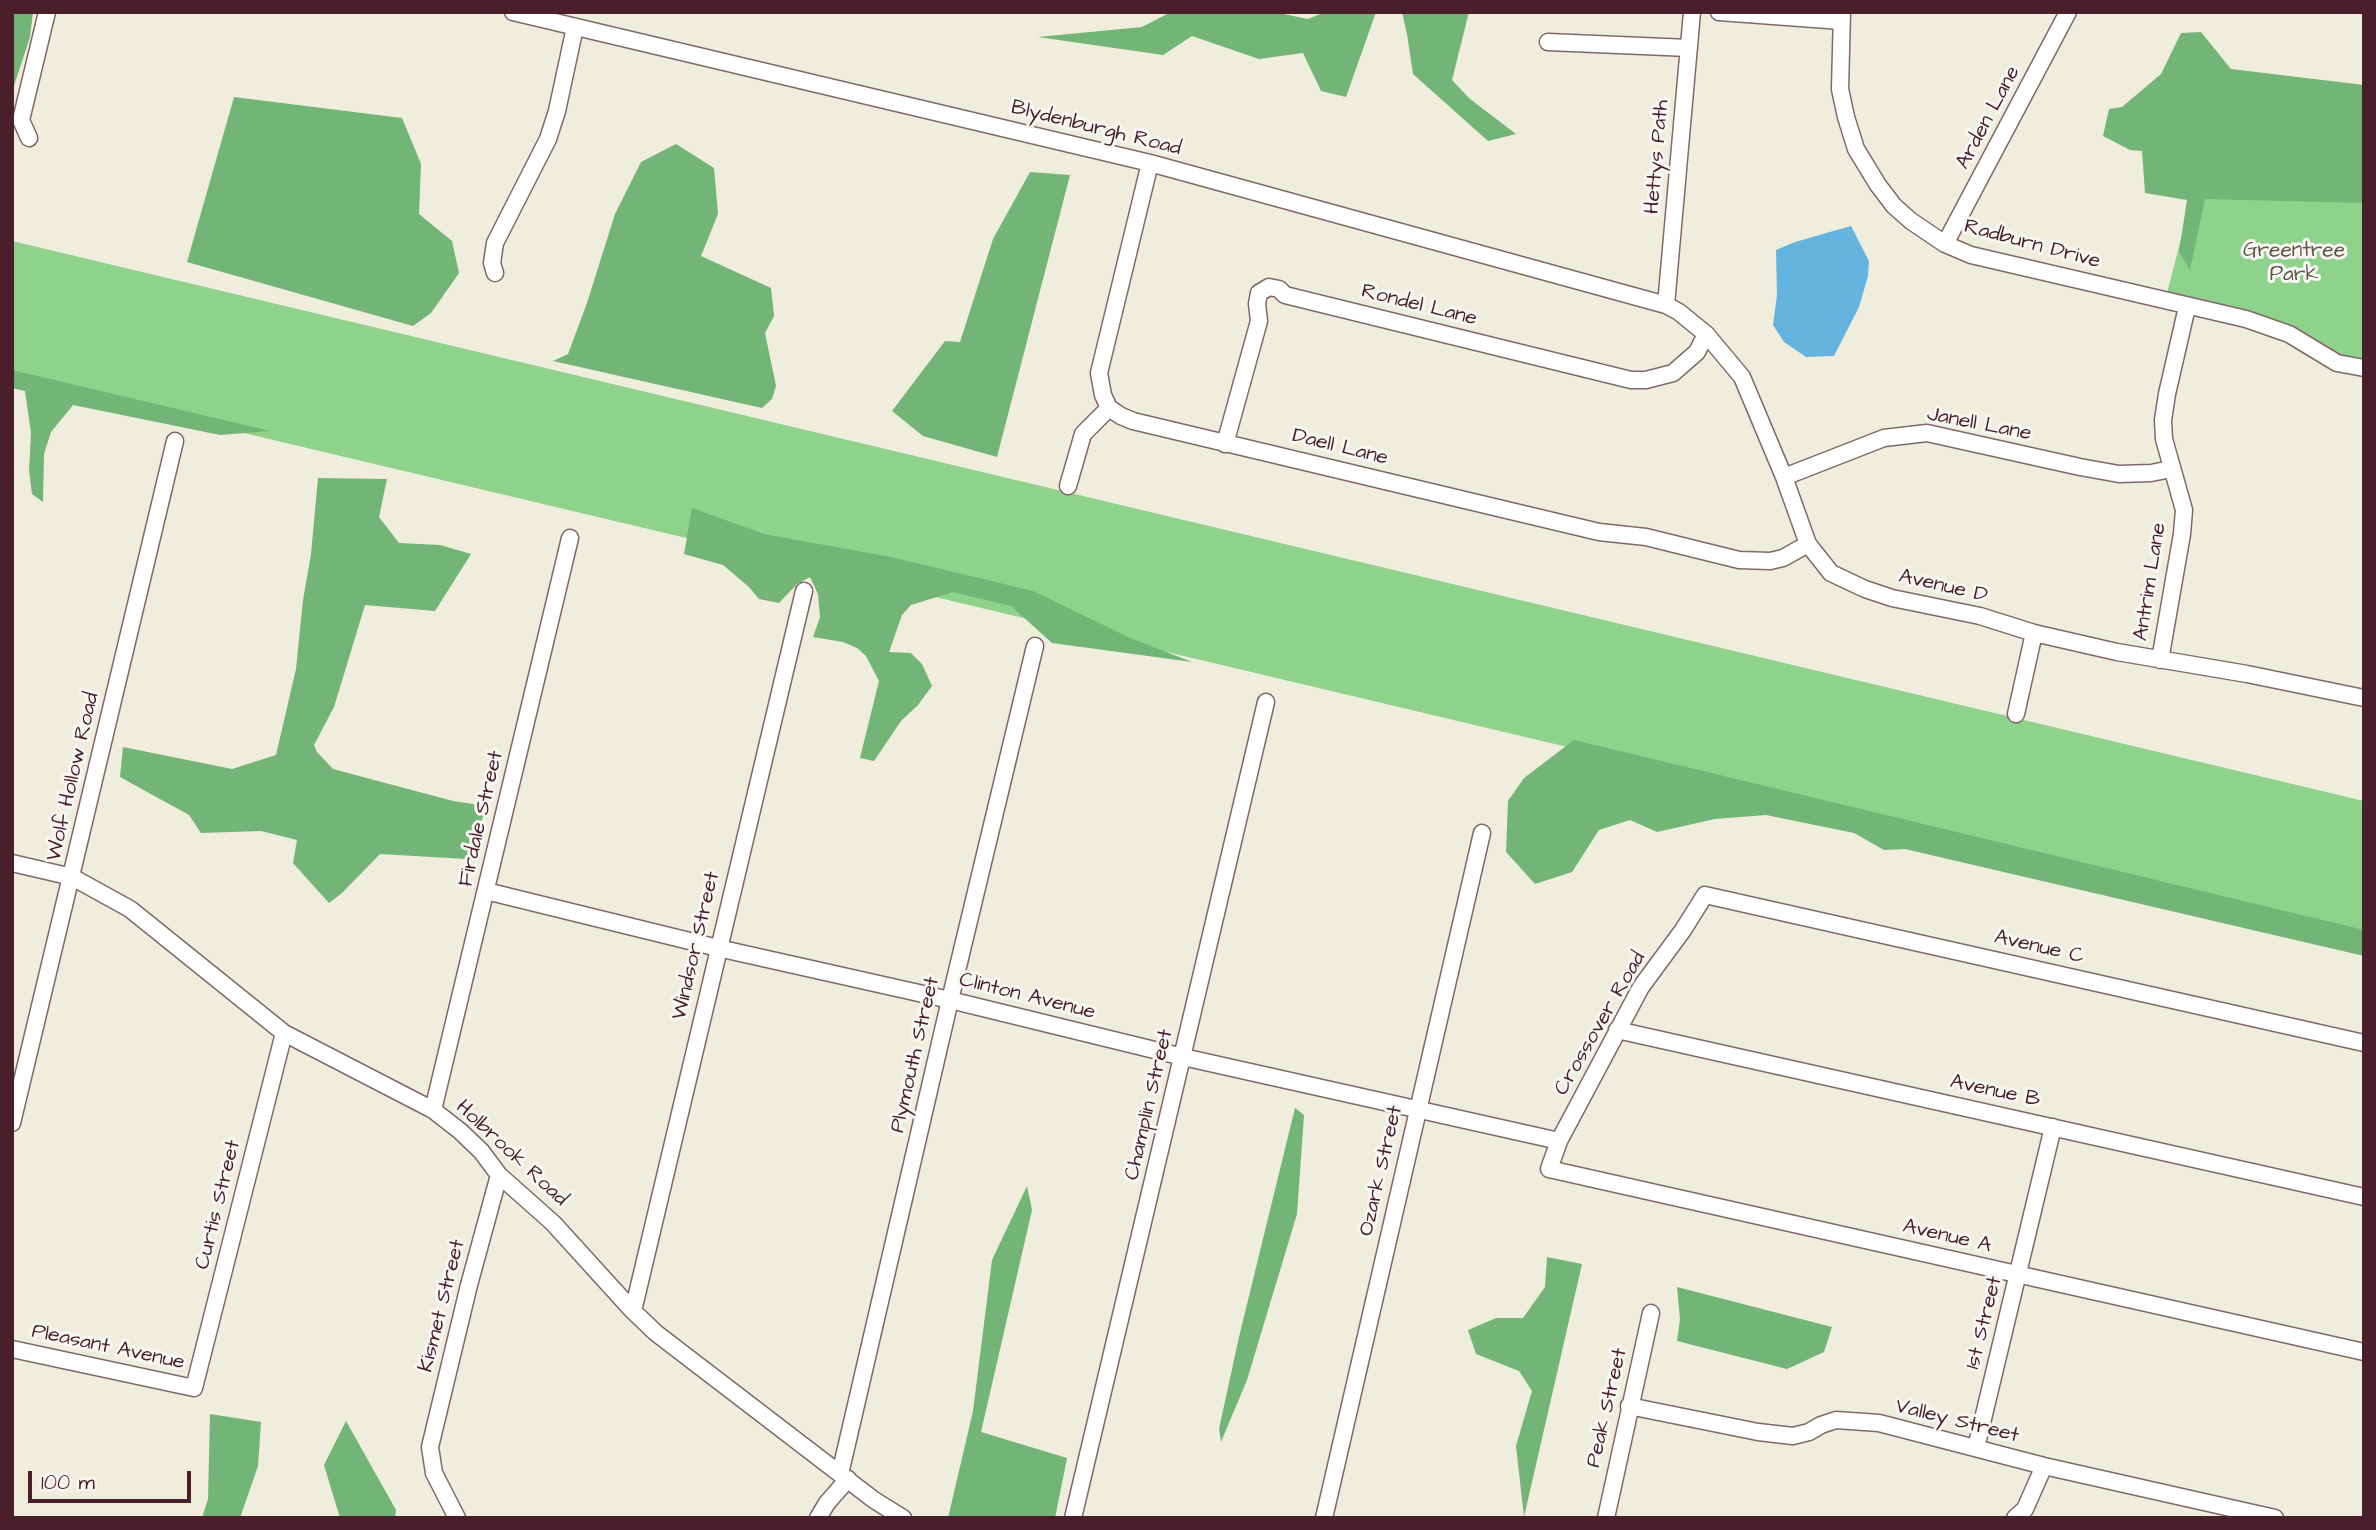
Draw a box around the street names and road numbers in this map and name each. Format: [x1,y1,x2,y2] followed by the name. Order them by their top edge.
[1951,62,2027,174] street label: Arden Lane
[1008,96,1184,162] street label: Blydenburgh Road
[1640,99,1676,215] street label: Hettys Path
[1961,215,2103,275] street label: Radburn Drive
[1359,279,1479,333] street label: Rondel Lane
[1925,403,2033,447] street label: Janell Lane
[1290,424,1390,472] street label: Daell Lane
[2129,521,2173,643] street label: Antrim Lane
[1896,565,1990,609] street label: Avenue D
[42,690,106,864] street label: Wolf Hollow Road
[454,749,510,889] street label: Firdale Street
[668,869,726,1023] street label: Windsor Street
[1992,925,2086,971] street label: Avenue C
[1550,948,1652,1100] street label: Crossover Road
[956,968,1098,1026] street label: Clinton Avenue
[886,975,946,1135] street label: Plymouth Street
[1120,1027,1180,1183] street label: Champlin Street
[1948,1070,2042,1114] street label: Avenue B
[450,1096,572,1212] street label: Holbrook Road
[1355,1103,1409,1239] street label: Ozark Street
[191,1138,247,1272] street label: Curtis Street
[1900,1215,1994,1259] street label: Avenue A
[414,1237,472,1375] street label: Kismet Street
[1961,1274,2009,1372] street label: 1st Street
[29,1320,187,1376] street label: Pleasant Avenue
[1582,1346,1634,1470] street label: Peak Street
[1893,1394,2021,1450] street label: Valley Street

